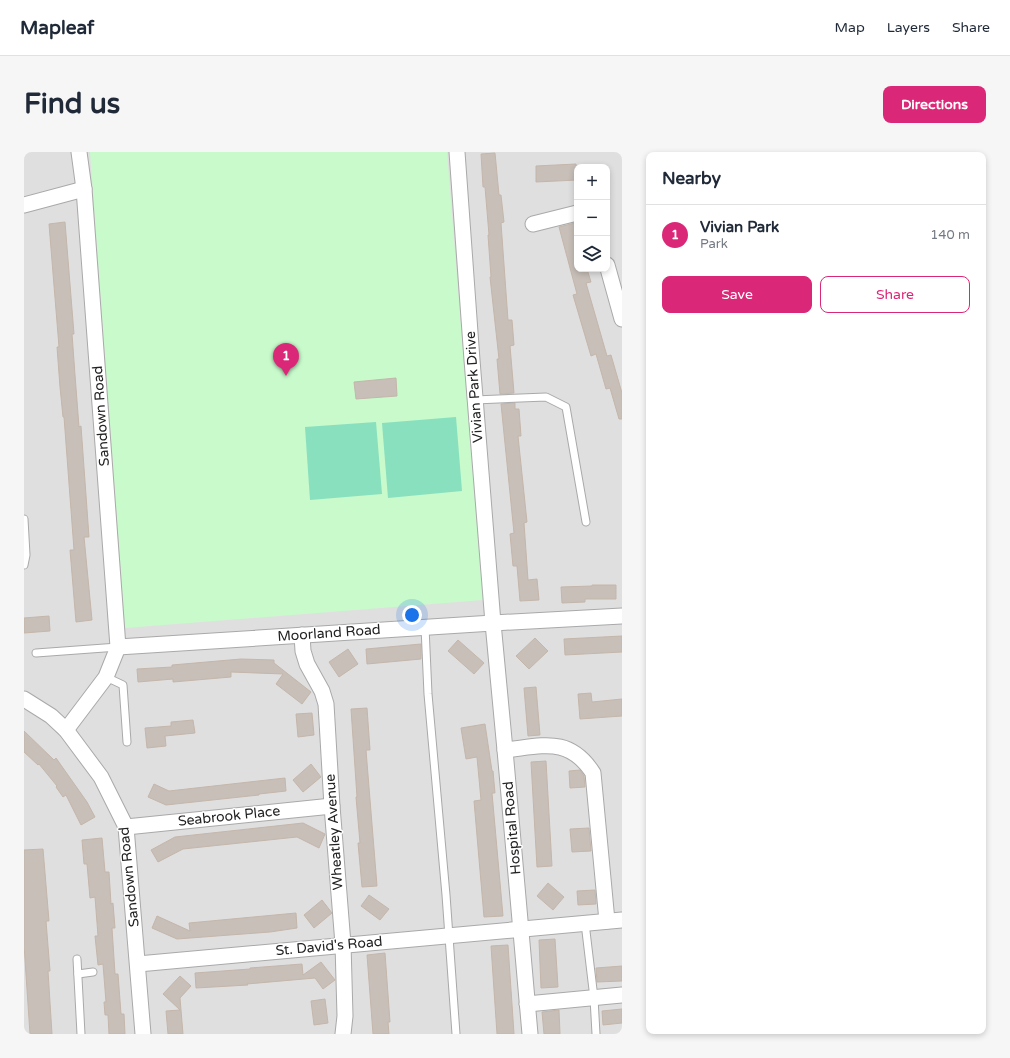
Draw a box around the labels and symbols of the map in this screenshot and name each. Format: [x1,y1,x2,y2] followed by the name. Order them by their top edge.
[462,330,486,443] street label: Vivian Park Drive
[273,343,299,376] pin: 1
[89,365,113,467] street label: Sandown Road
[402,605,422,625] your location
[277,621,381,645] street label: Moorland Road
[321,773,347,891] street label: Wheatley Avenue
[499,781,525,875] street label: Hospital Road
[177,802,281,830] street label: Seabrook Place
[115,826,143,928] street label: Sandown Road
[275,933,383,959] street label: St. David's Road

